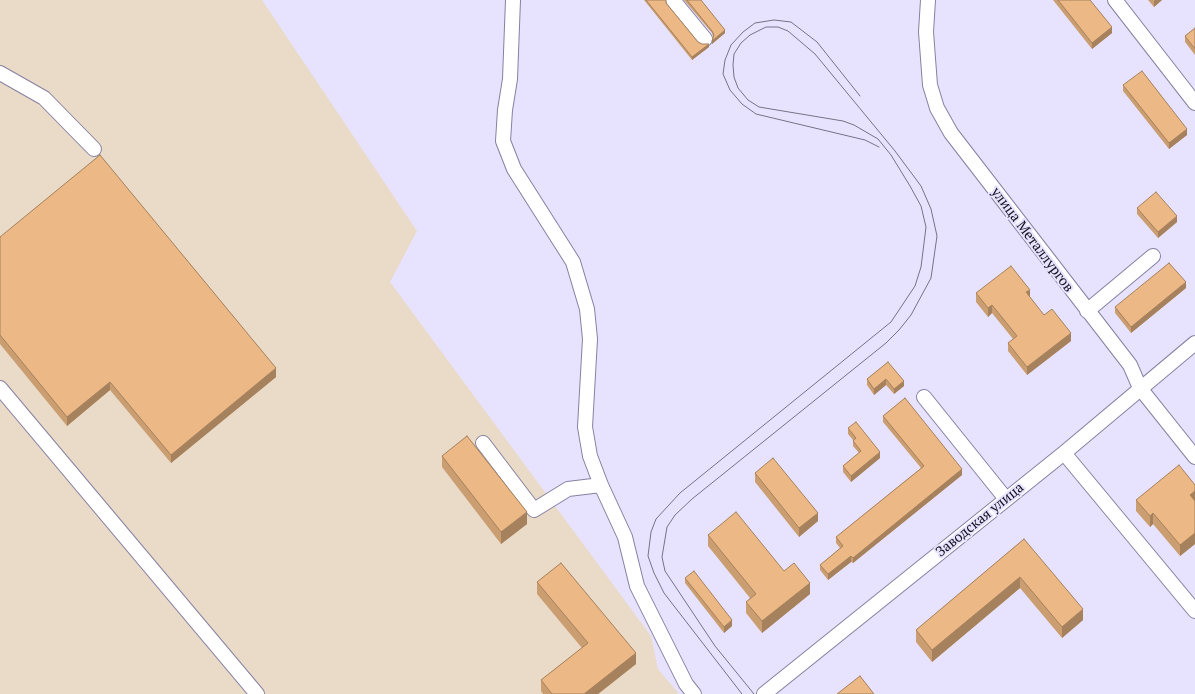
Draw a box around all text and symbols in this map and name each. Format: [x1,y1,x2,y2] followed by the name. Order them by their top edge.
[987,184,1077,296] street label: улица Металлургов
[933,479,1027,561] street label: Заводская улица

